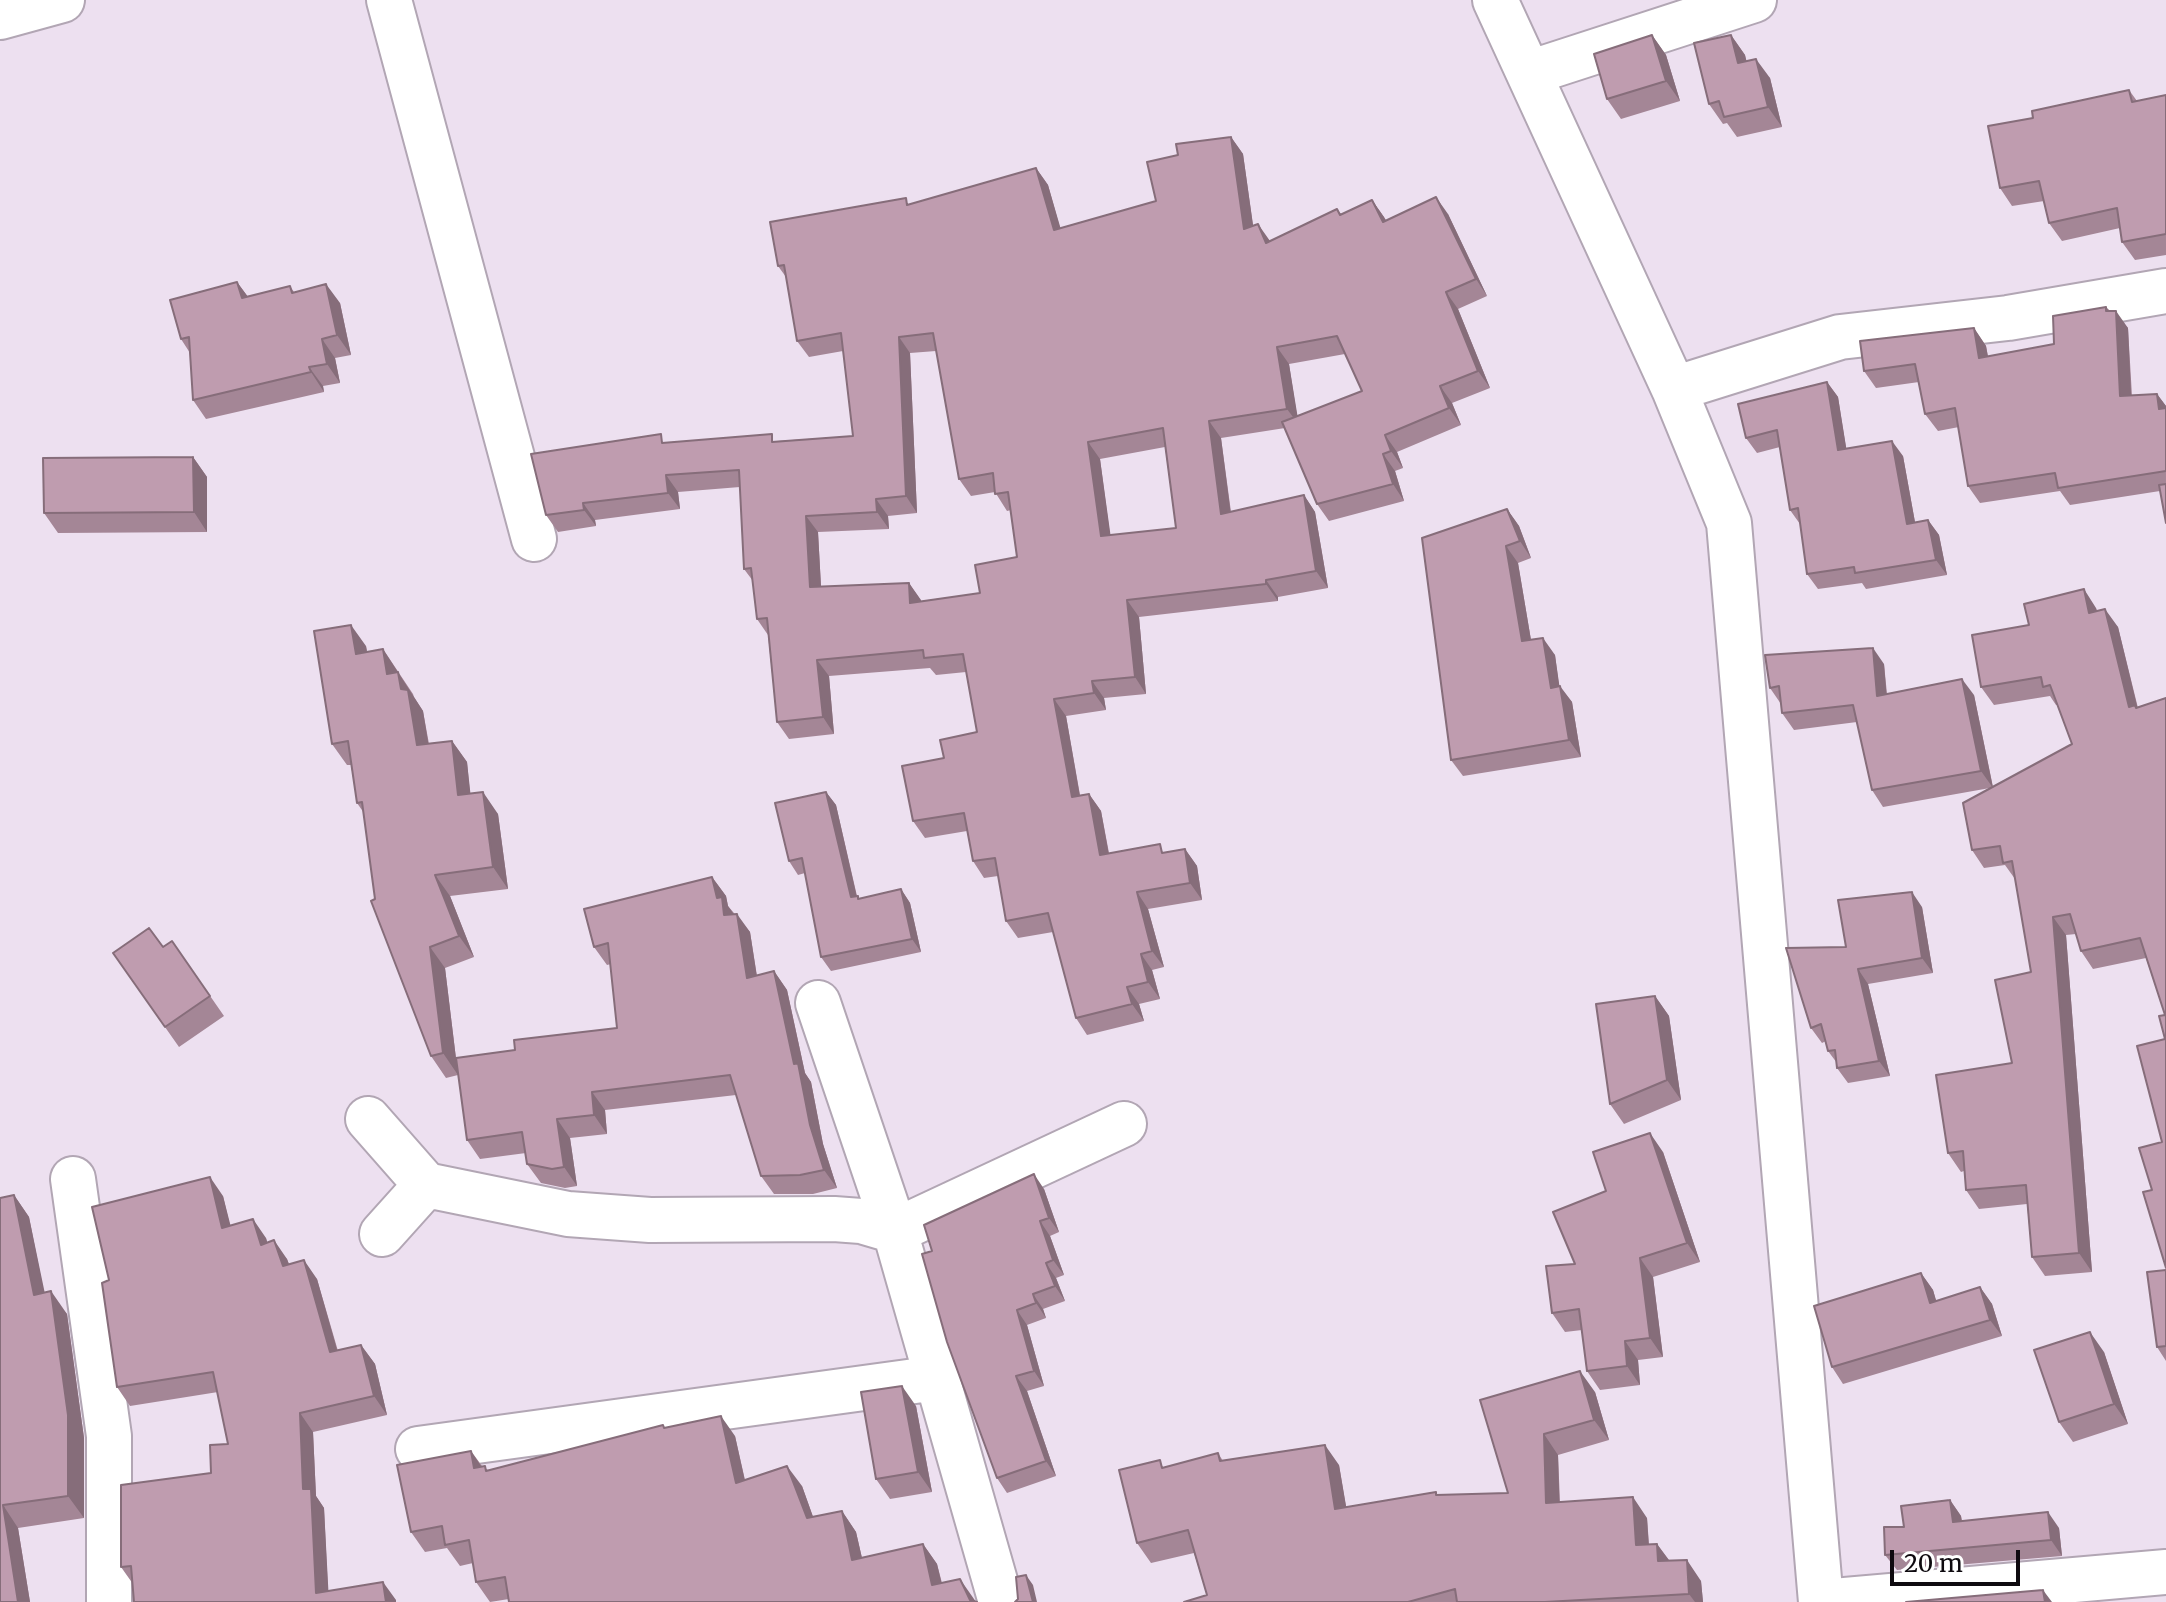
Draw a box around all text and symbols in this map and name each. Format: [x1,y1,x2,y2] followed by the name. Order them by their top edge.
[1894,1534,2024,1584] scale bar
[1904,1548,1963,1579] text: 20 m

